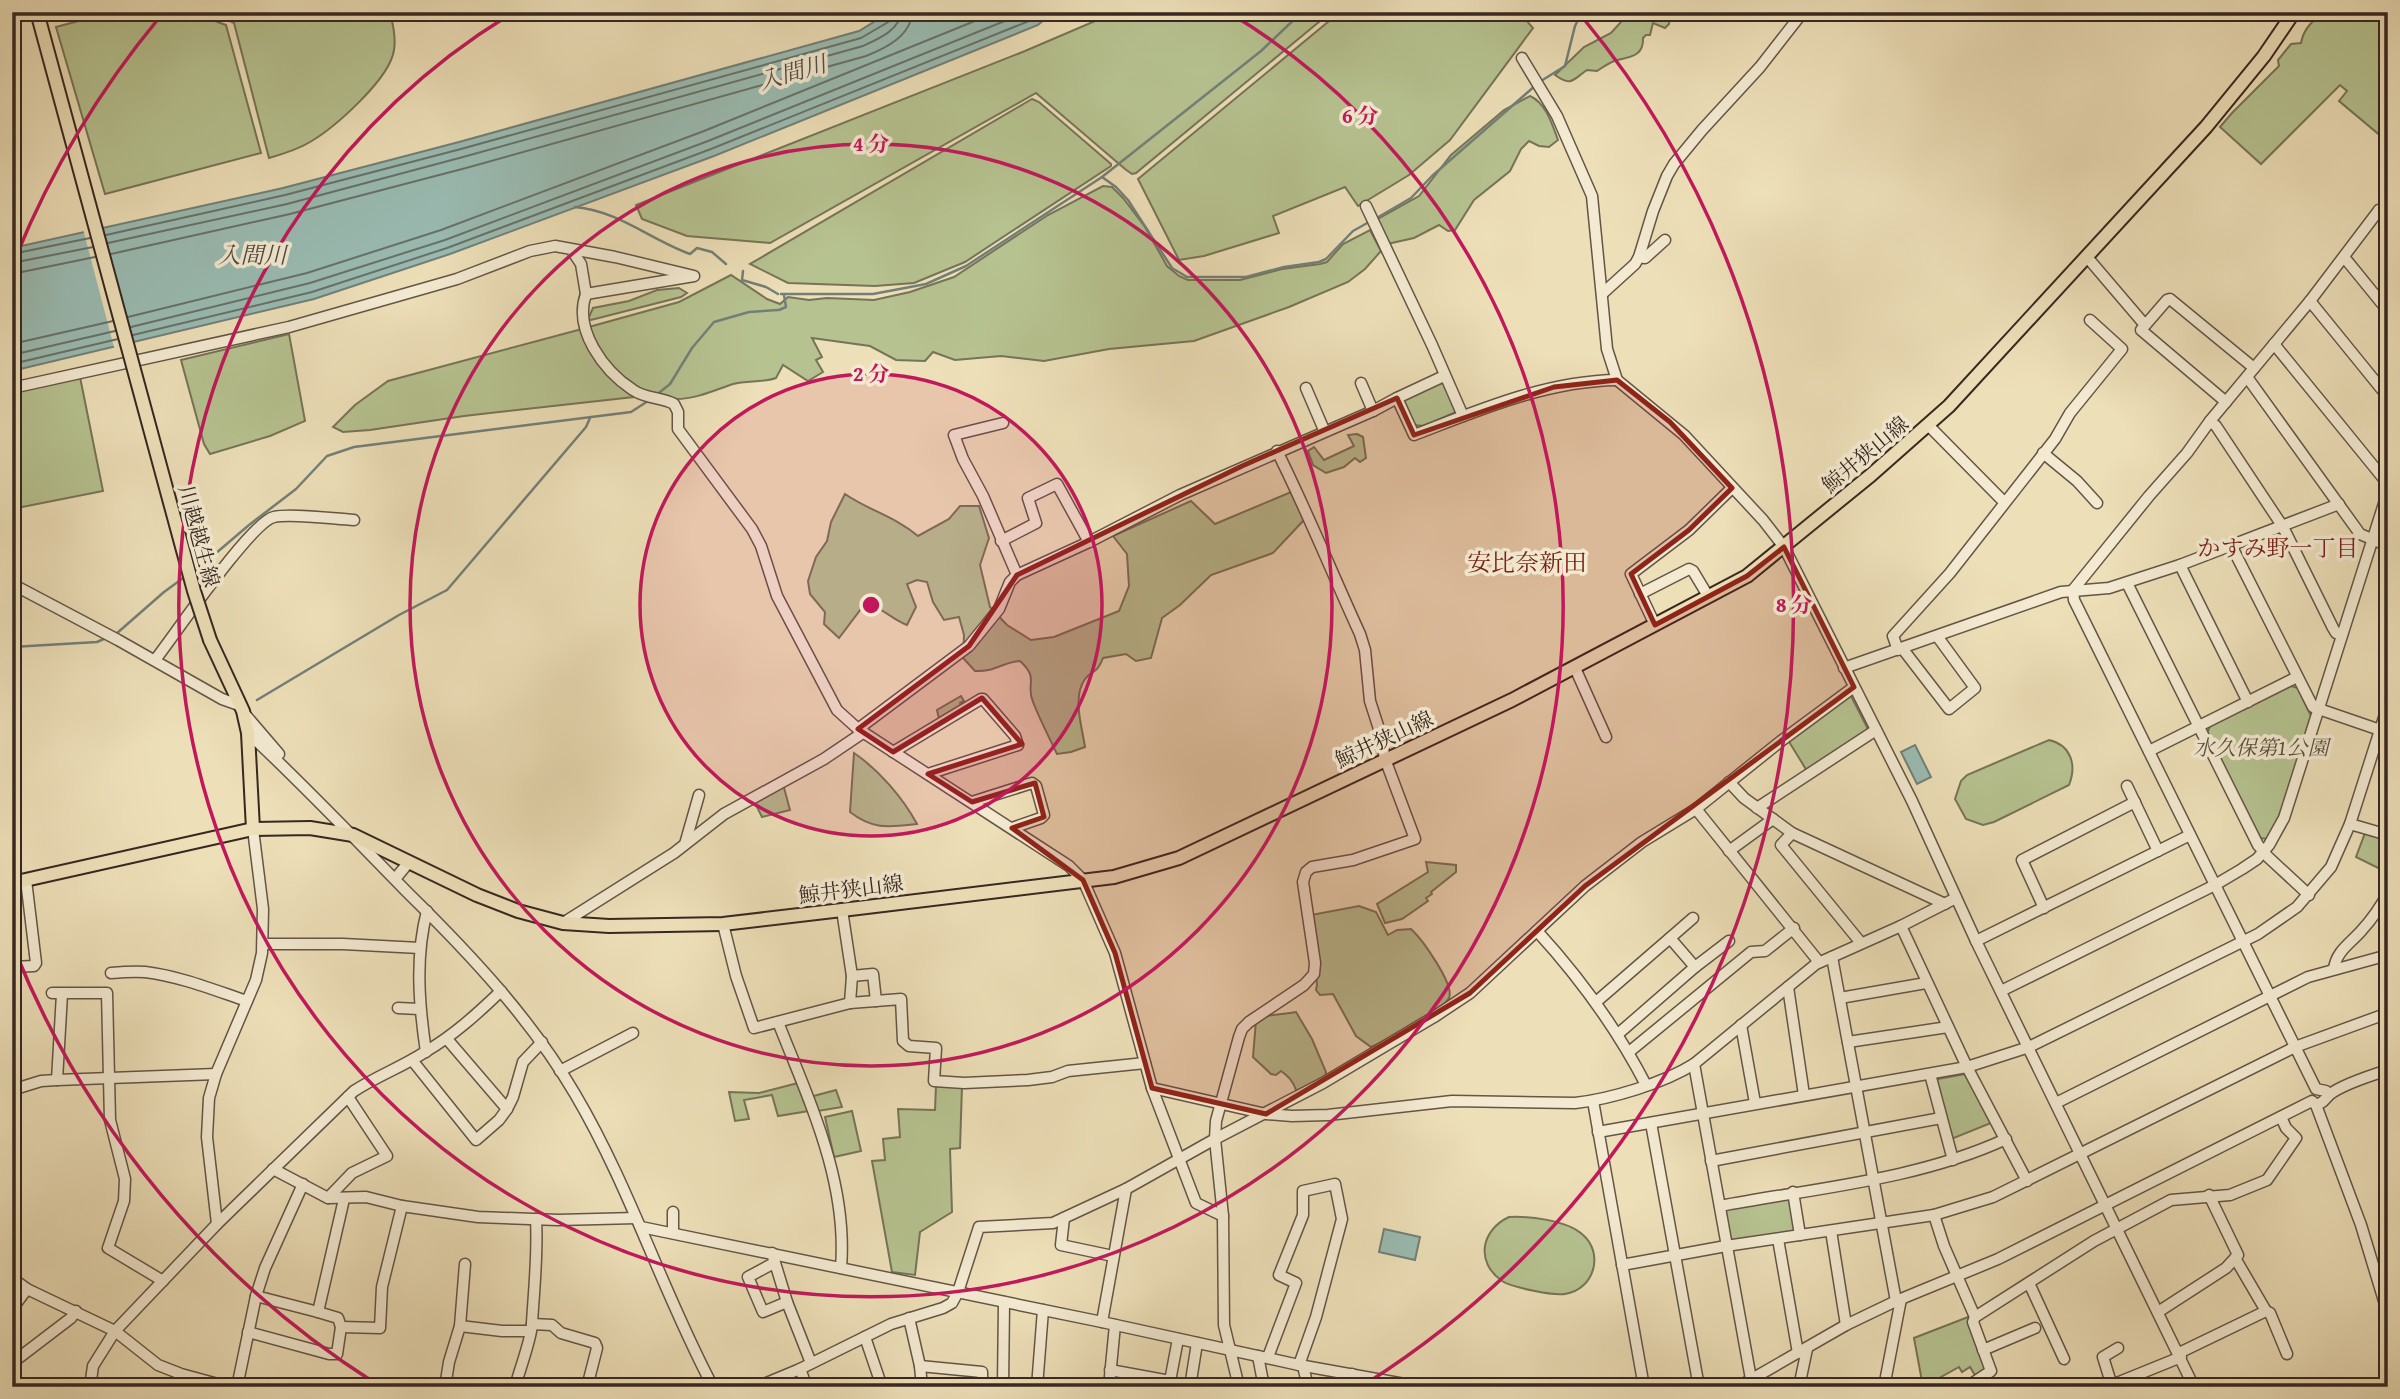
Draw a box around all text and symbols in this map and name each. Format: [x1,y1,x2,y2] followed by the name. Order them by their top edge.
[754,46,833,97] water label: 入間川
[1342,100,1378,131] text: 6 分
[853,128,889,159] text: 4 分
[218,238,290,271] water label: 入間川
[853,358,889,389] text: 2 分
[1815,408,1915,500] street label: 鯨井狭山線
[170,481,228,591] street label: 川越越生線
[2198,531,2359,564] district label: かすみ野一丁目
[1467,545,1587,580] district label: 安比奈新田
[1776,589,1812,620] text: 8 分
[859,593,883,617] centre of rings
[1330,703,1438,775] street label: 鯨井狭山線
[2194,732,2331,763] park label: 水久保第1公園
[797,867,905,911] street label: 鯨井狭山線

